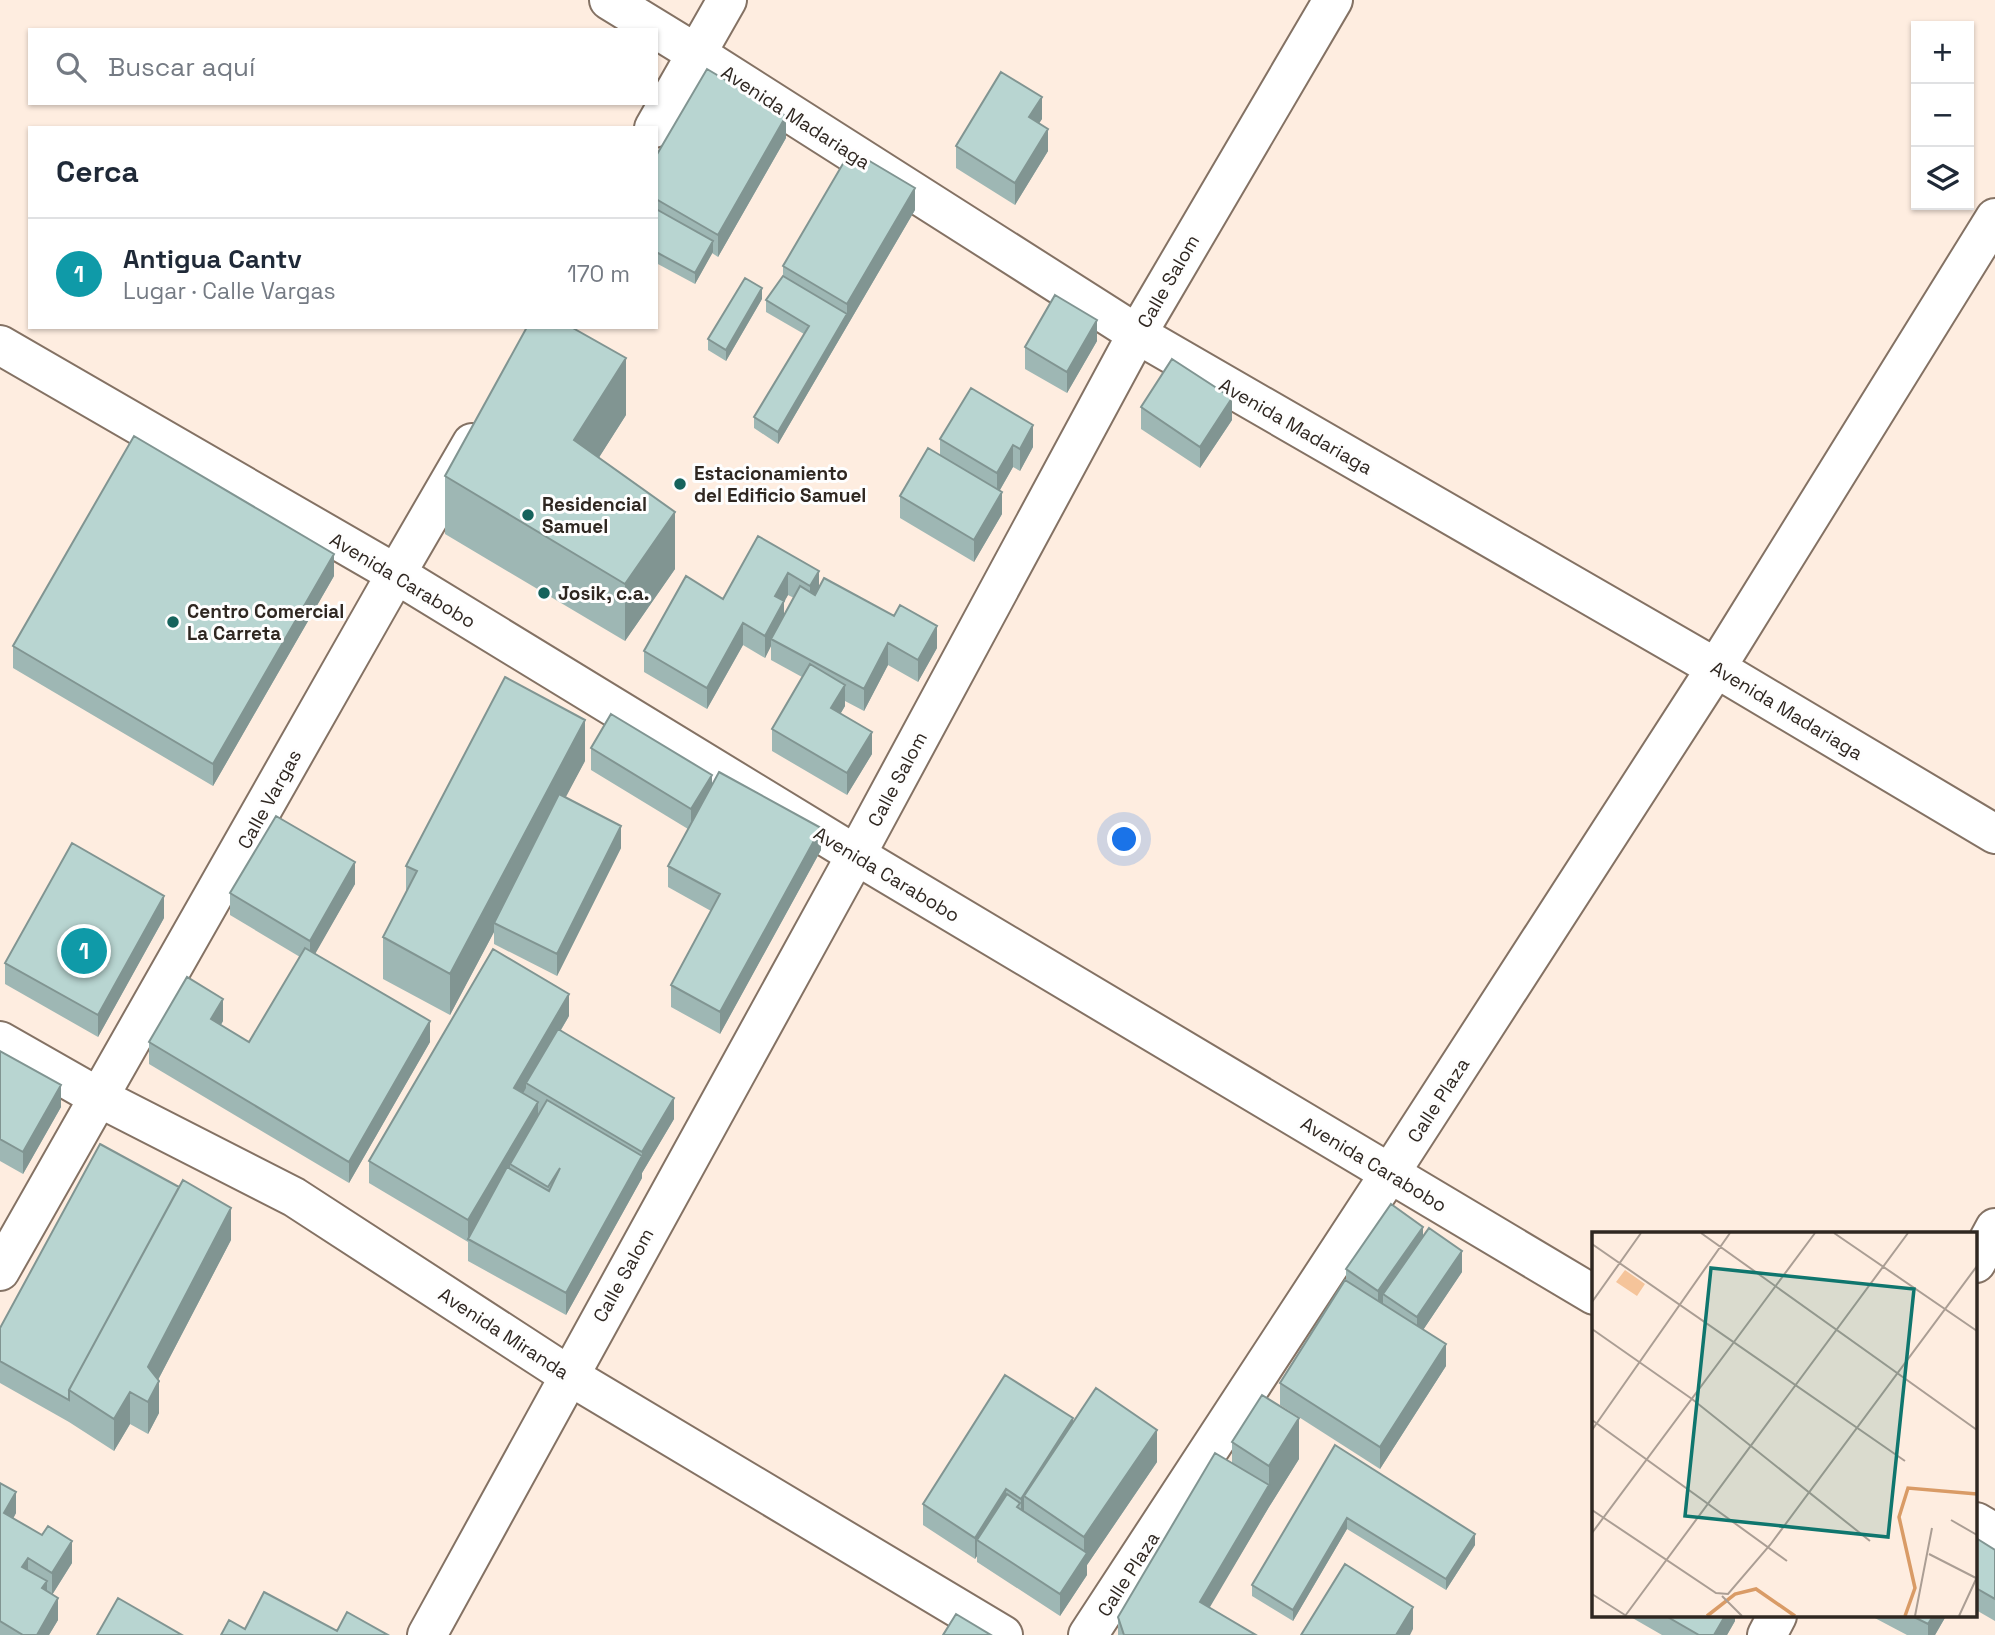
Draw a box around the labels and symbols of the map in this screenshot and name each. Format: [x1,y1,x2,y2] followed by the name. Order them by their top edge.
[716,60,875,175] street label: Avenida Madariaga
[1132,230,1205,332] street label: Calle Salom
[1215,372,1377,481] street label: Avenida Madariaga
[694,461,866,508] place label: Estacionamiento del Edificio Samuel
[672,476,688,492] marker: Estacionamiento del Edificio Samuel
[542,492,647,539] place label: Residencial Samuel
[520,507,536,523] marker: Residencial Samuel
[325,527,480,634] street label: Avenida Carabobo
[558,581,649,606] place label: Josik, c.a.
[536,585,552,601] marker: Josik, c.a.
[187,599,344,646] place label: Centro Comercial La Carreta
[165,614,181,630] marker: Centro Comercial La Carreta
[1706,655,1867,766] street label: Avenida Madariaga
[862,728,933,831] street label: Calle Salom
[232,745,307,853] street label: Calle Vargas
[809,821,964,928] street label: Avenida Carabobo
[1107,822,1141,856] your location
[61,925,107,977] pin: 1
[1402,1053,1475,1147] street label: Calle Plaza
[1296,1111,1451,1218] street label: Avenida Carabobo
[587,1224,660,1327] street label: Calle Salom
[1592,1232,1978,1618] inset map
[434,1282,574,1385] street label: Avenida Miranda
[1092,1527,1165,1621] street label: Calle Plaza

